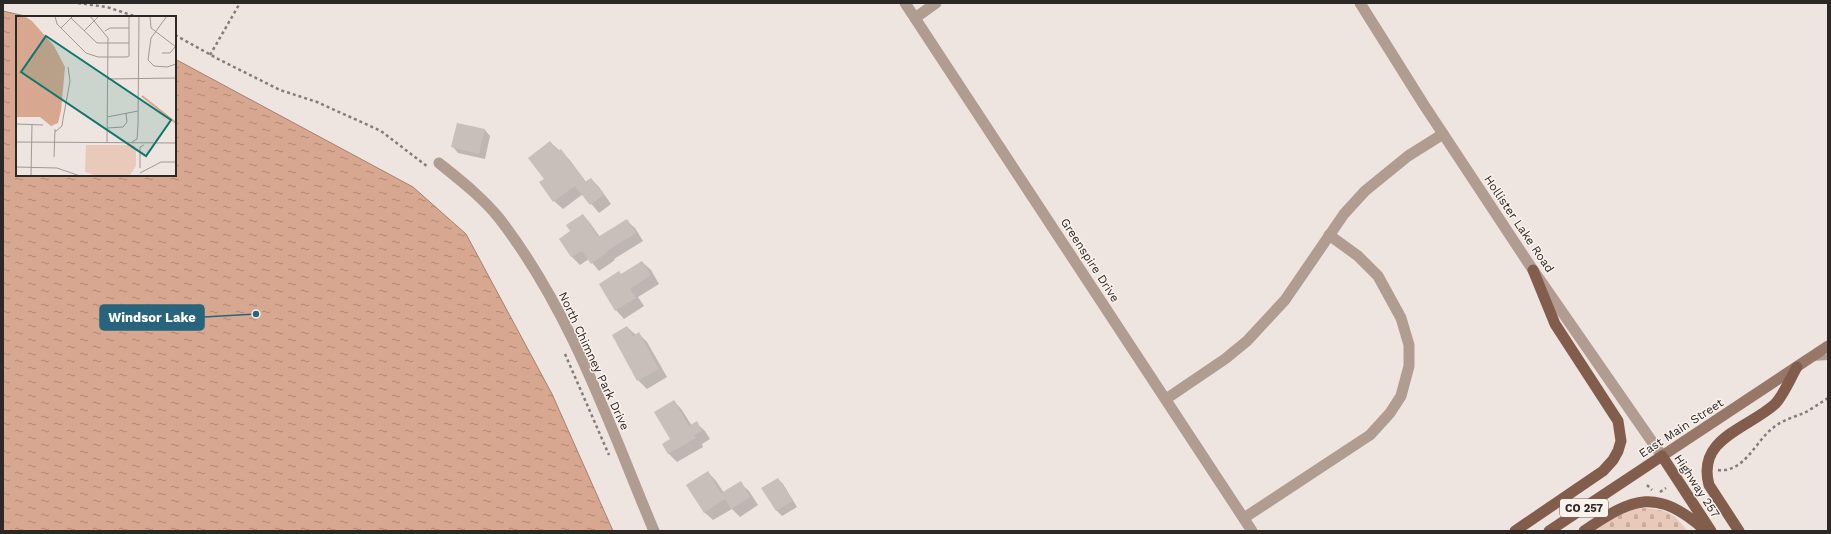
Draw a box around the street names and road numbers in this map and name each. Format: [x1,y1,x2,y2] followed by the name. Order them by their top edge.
[1481,173,1557,275] street label: Hollister Lake Road
[1058,215,1122,305] street label: Greenspire Drive
[556,290,632,432] street label: North Chimney Park Drive
[1636,396,1726,460] street label: East Main Street
[1671,452,1723,521] street label: Highway 257
[1560,499,1608,517] road number: CO 257

